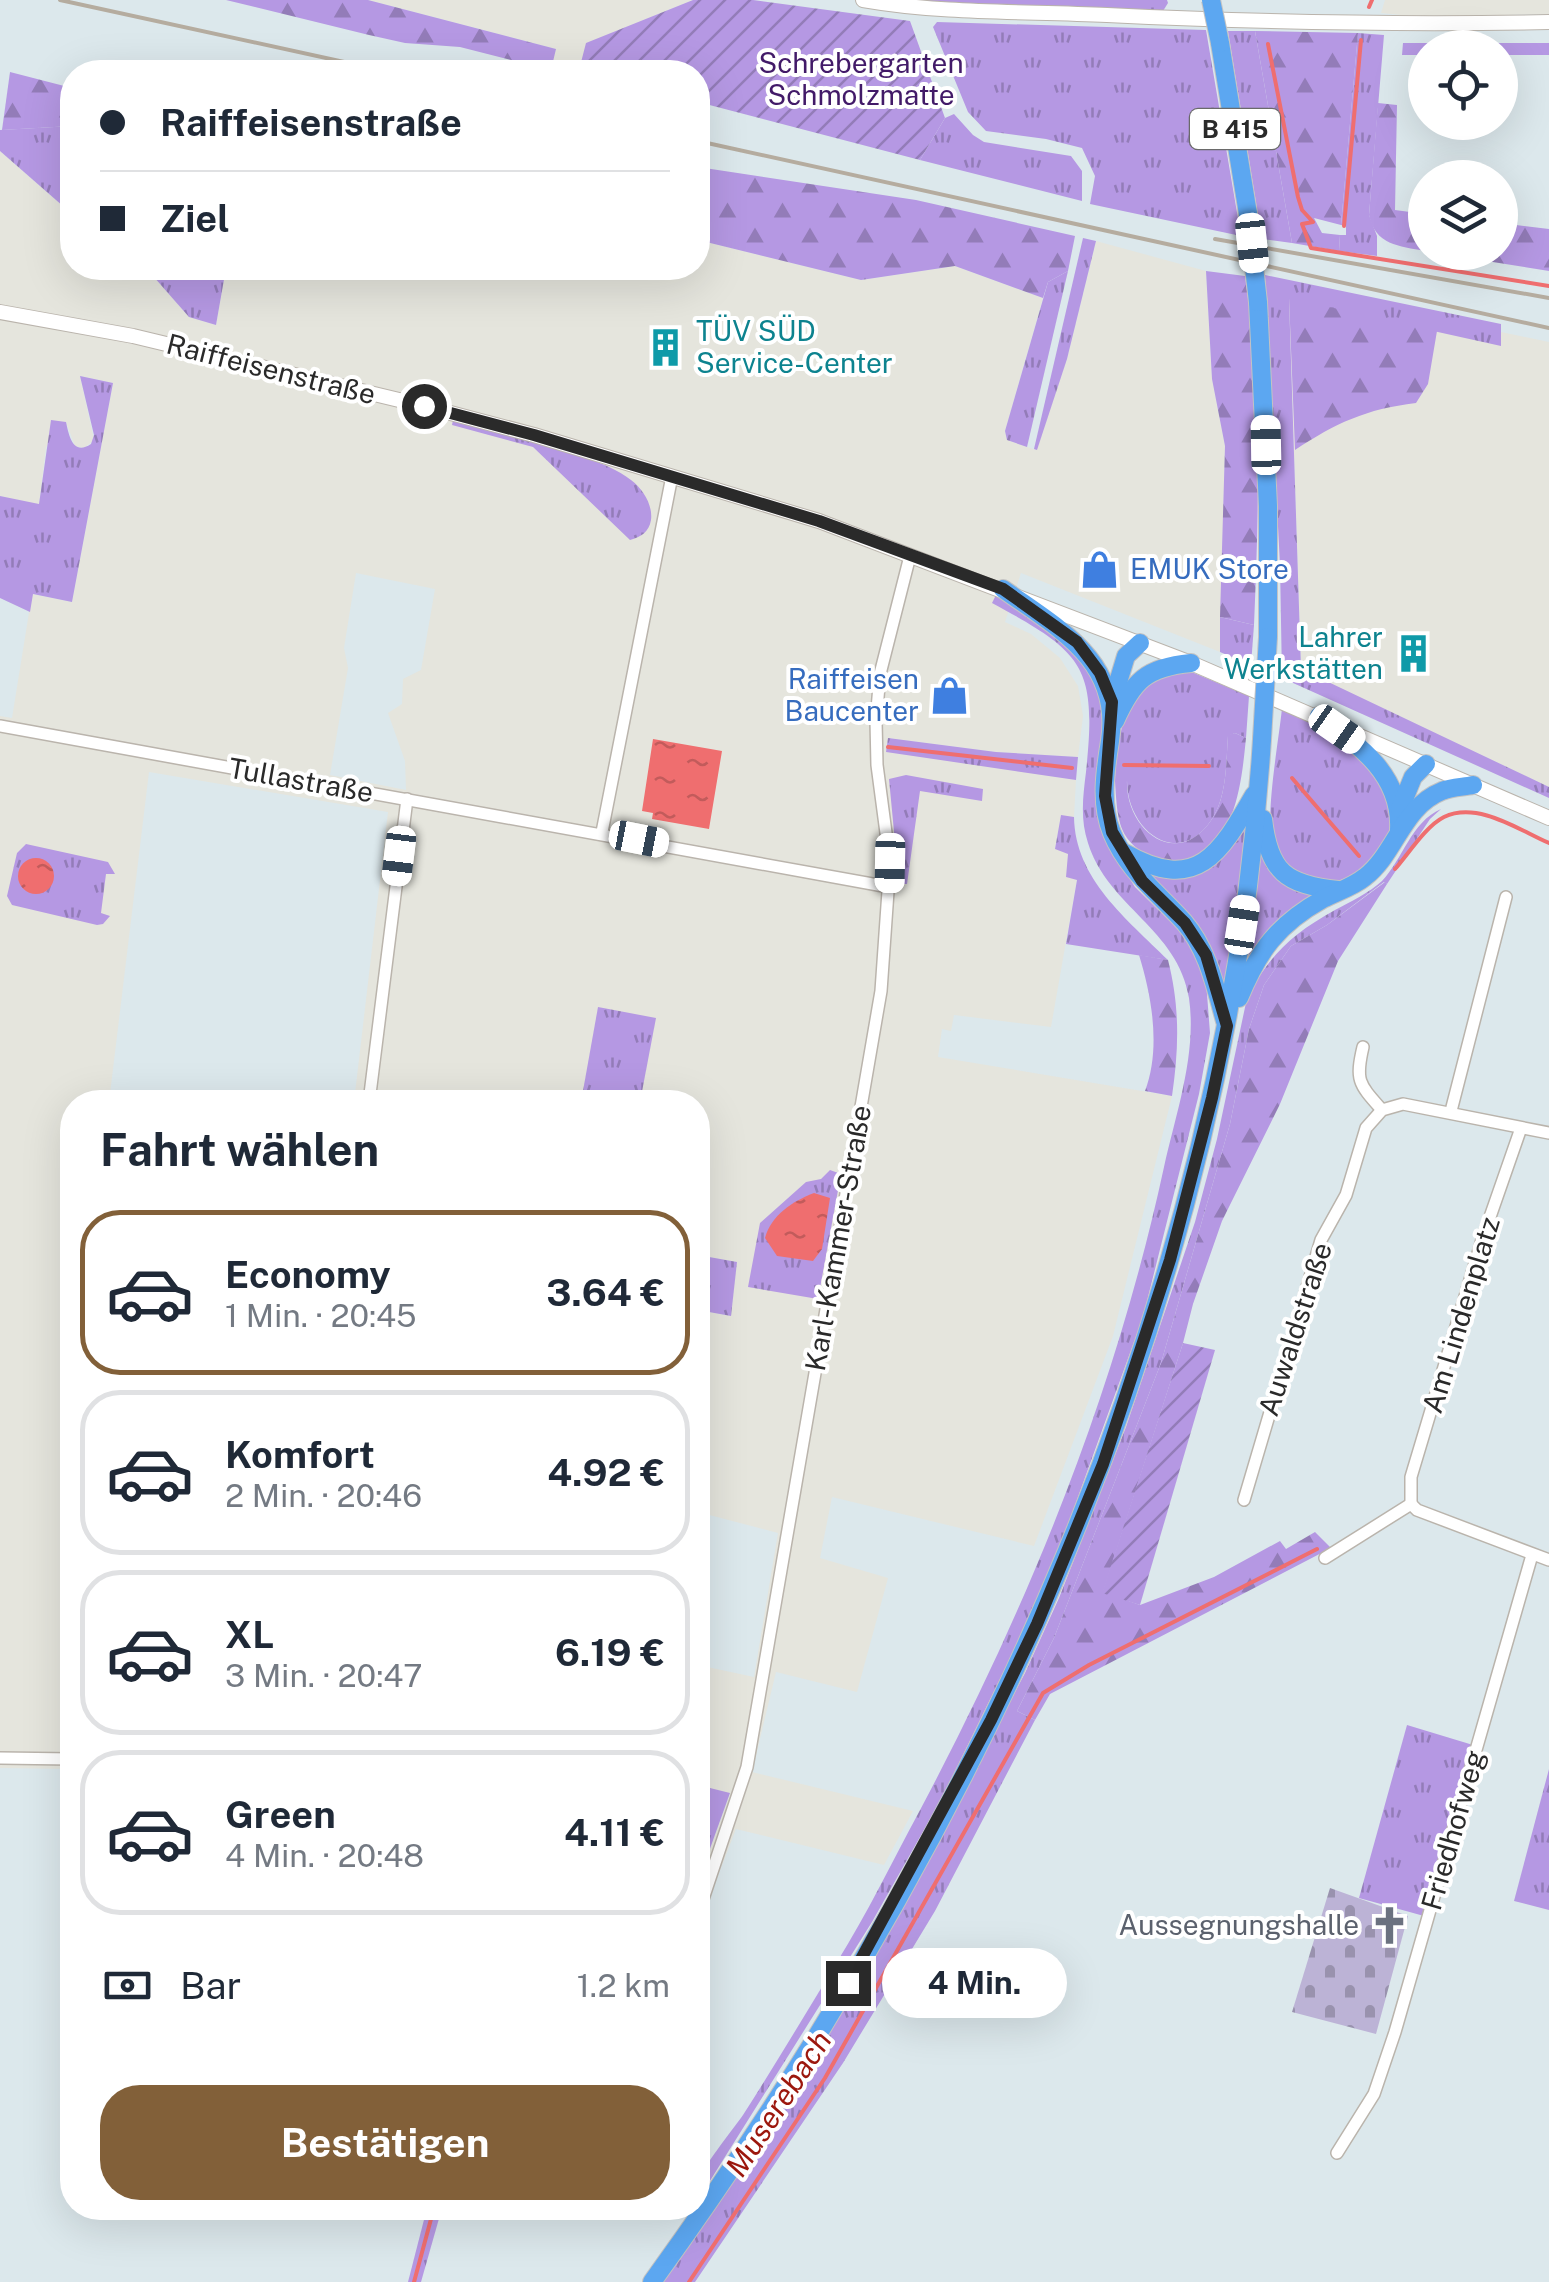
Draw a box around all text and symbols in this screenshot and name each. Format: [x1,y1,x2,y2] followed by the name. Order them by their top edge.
[1408,30,1518,270] map controls
[1408,30,1518,140] button: locate
[758,46,964,111] park label: Schrebergarten Schmolzmatte
[160,100,462,145] text: Raiffeisenstraße
[1190,109,1280,149] road number: B 415
[1408,160,1518,270] button: layers
[160,196,230,241] text: Ziel
[1234,212,1270,274] car
[696,314,893,379] place label: TÜV SÜD Service-Center
[645,326,687,368] building icon: TÜV SÜD Service-Center
[163,327,379,410] street label: Raiffeisenstraße
[402,384,447,429] route start
[1250,415,1282,475] car
[1079,548,1121,590] shop icon: EMUK Store
[1130,552,1289,585] place label: EMUK Store
[1224,620,1383,685] place label: Lahrer Werkstätten
[1392,632,1434,674] building icon: Lahrer Werkstätten
[785,662,919,727] place label: Raiffeisen Baucenter
[928,674,970,716] shop icon: Raiffeisen Baucenter
[1304,700,1370,758] car
[226,751,376,808] street label: Tullastraße
[607,819,671,859] car
[380,824,418,888] car
[874,833,906,893] car
[1222,893,1262,957] car
[798,1102,877,1373] street label: Karl-Kammer-Straße
[100,1123,379,1176] text: Fahrt wählen
[1415,1213,1506,1417] street label: Am Lindenplatz
[1251,1238,1338,1420] street label: Auwaldstraße
[105,1248,195,1338] icon: car
[225,1252,391,1297] text: Economy
[546,1270,665,1315] text: 3.64 €
[225,1297,416,1334] text: 1 Min. · 20:45
[105,1428,195,1518] icon: car
[225,1432,375,1477] text: Komfort
[547,1450,665,1495] text: 4.92 €
[225,1477,422,1514] text: 2 Min. · 20:46
[105,1608,195,1698] icon: car
[225,1612,274,1657] text: XL
[555,1630,665,1675] text: 6.19 €
[225,1657,423,1694] text: 3 Min. · 20:47
[1414,1746,1491,1914] street label: Friedhofweg
[105,1788,195,1878] icon: car
[225,1792,336,1837] text: Green
[564,1810,665,1855] text: 4.11 €
[225,1837,424,1874] text: 4 Min. · 20:48
[1368,1904,1410,1946] church icon: Aussegnungshalle
[1118,1908,1359,1941] place label: Aussegnungshalle
[883,1948,1068,2018] callout: 4 Min.
[100,1958,155,2013] icon: cash
[826,1961,871,2006] route end
[180,1963,241,2008] text: Bar
[928,1964,1021,2001] text: 4 Min.
[577,1967,670,2004] text: 1.2 km
[718,2024,839,2183] water label: Muserebach
[100,2085,670,2200] button: Bestätigen

